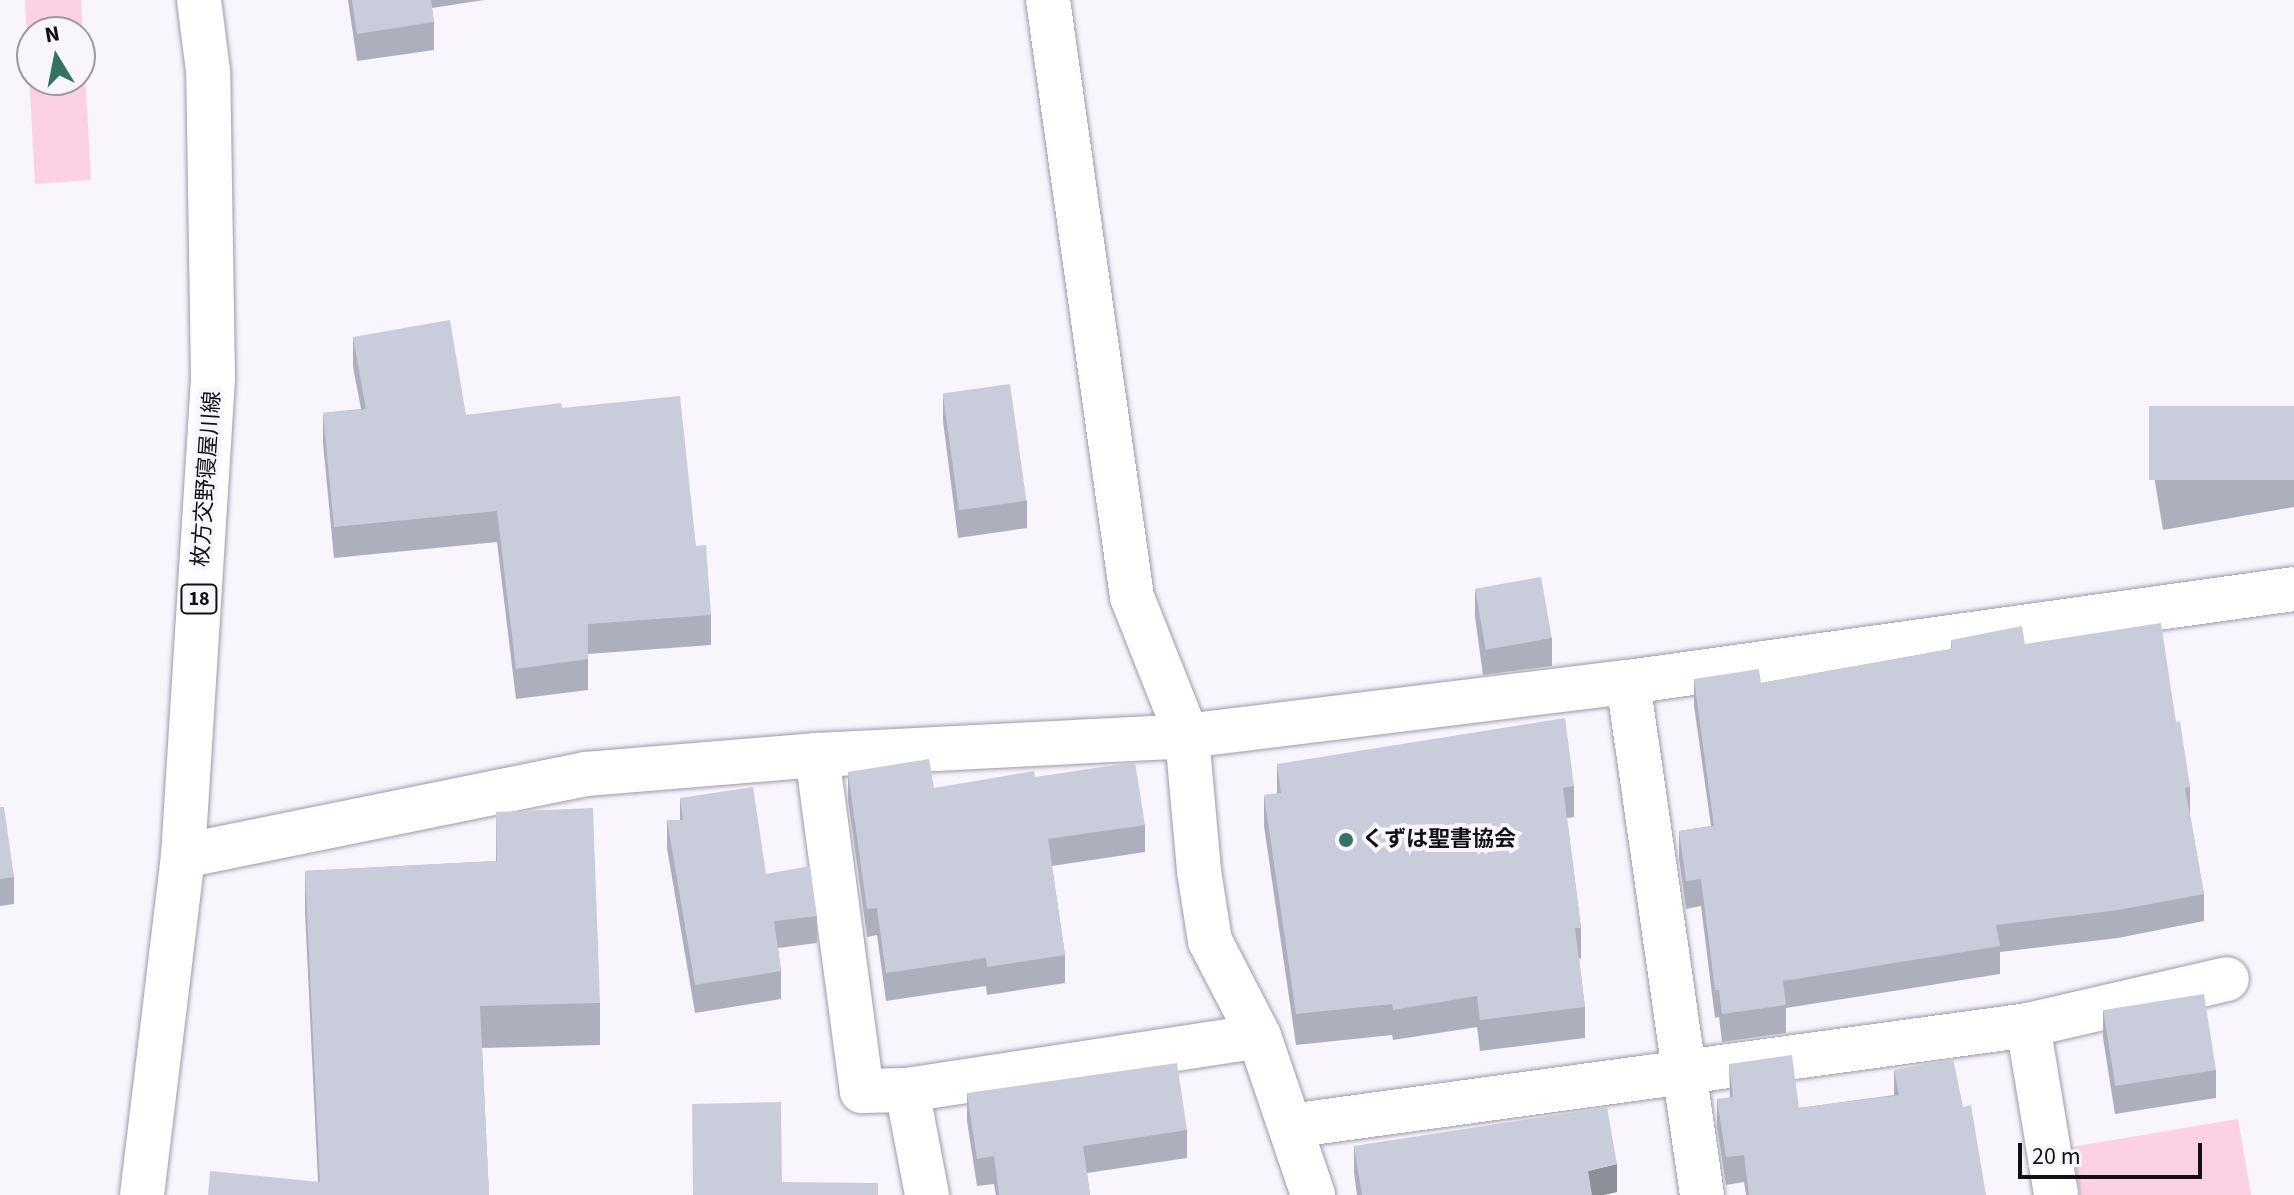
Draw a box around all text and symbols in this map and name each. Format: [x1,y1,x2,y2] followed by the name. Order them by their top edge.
[16,16,96,96] north arrow
[42,17,62,51] text: N
[188,390,226,568] street label: 枚方交野寝屋川線
[179,583,219,615] road number: 18
[1362,827,1516,853] place label: くずは聖書協会
[1337,831,1355,849] marker: くずは聖書協会
[2022,1127,2206,1177] scale bar
[2032,1139,2081,1174] text: 20 m

